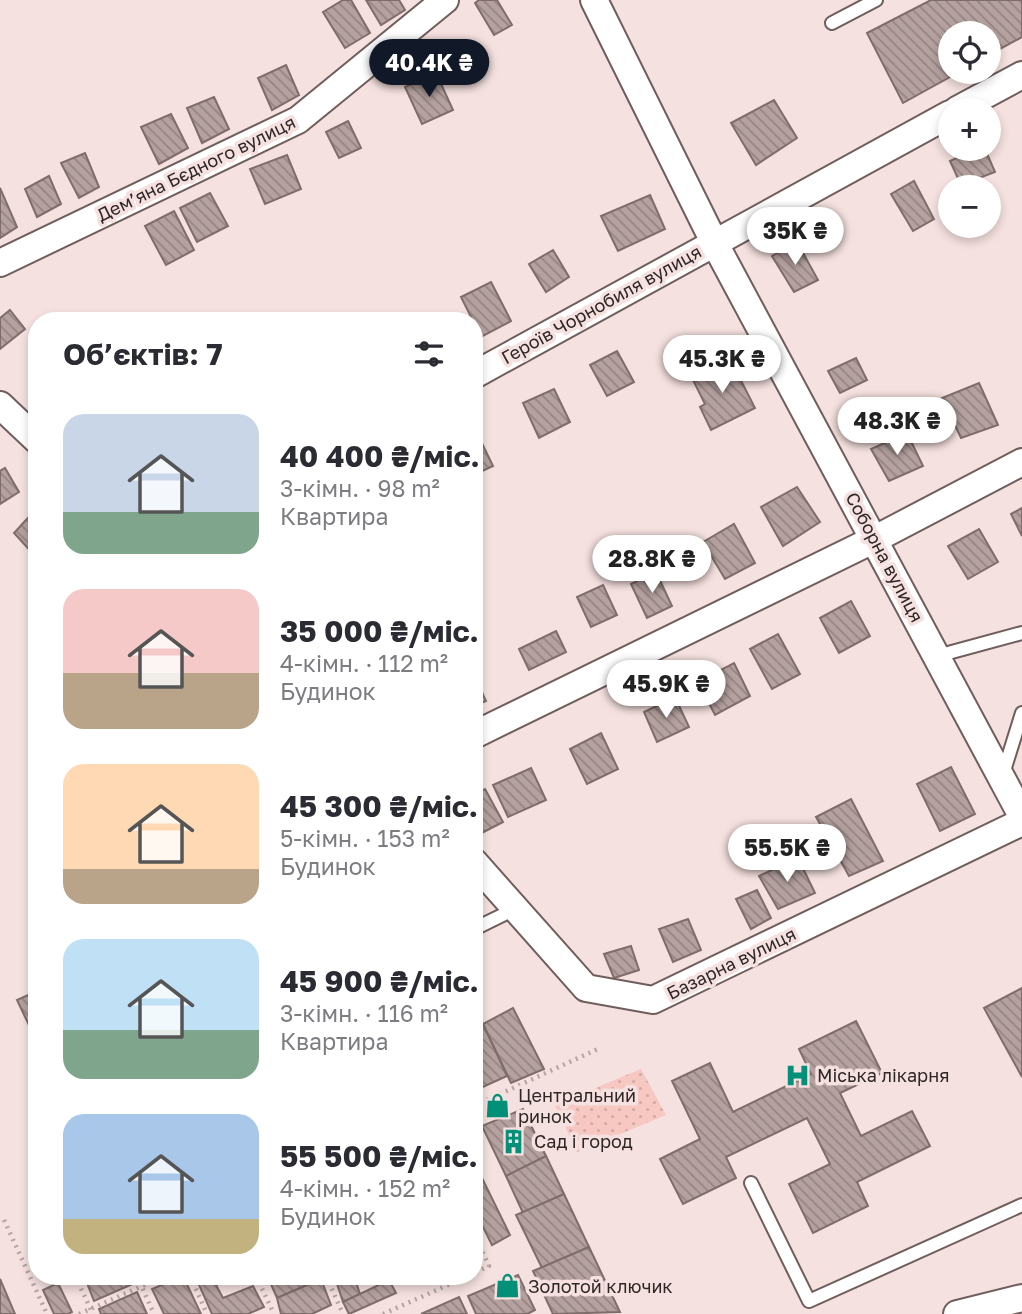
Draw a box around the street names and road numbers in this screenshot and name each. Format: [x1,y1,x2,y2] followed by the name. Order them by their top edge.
[93,110,299,226] street label: Дем’яна Бєдного вулиця
[497,240,705,368] street label: Героїв Чорнобиля вулиця
[842,488,928,626] street label: Соборна вулиця
[663,922,799,1004] street label: Базарна вулиця

